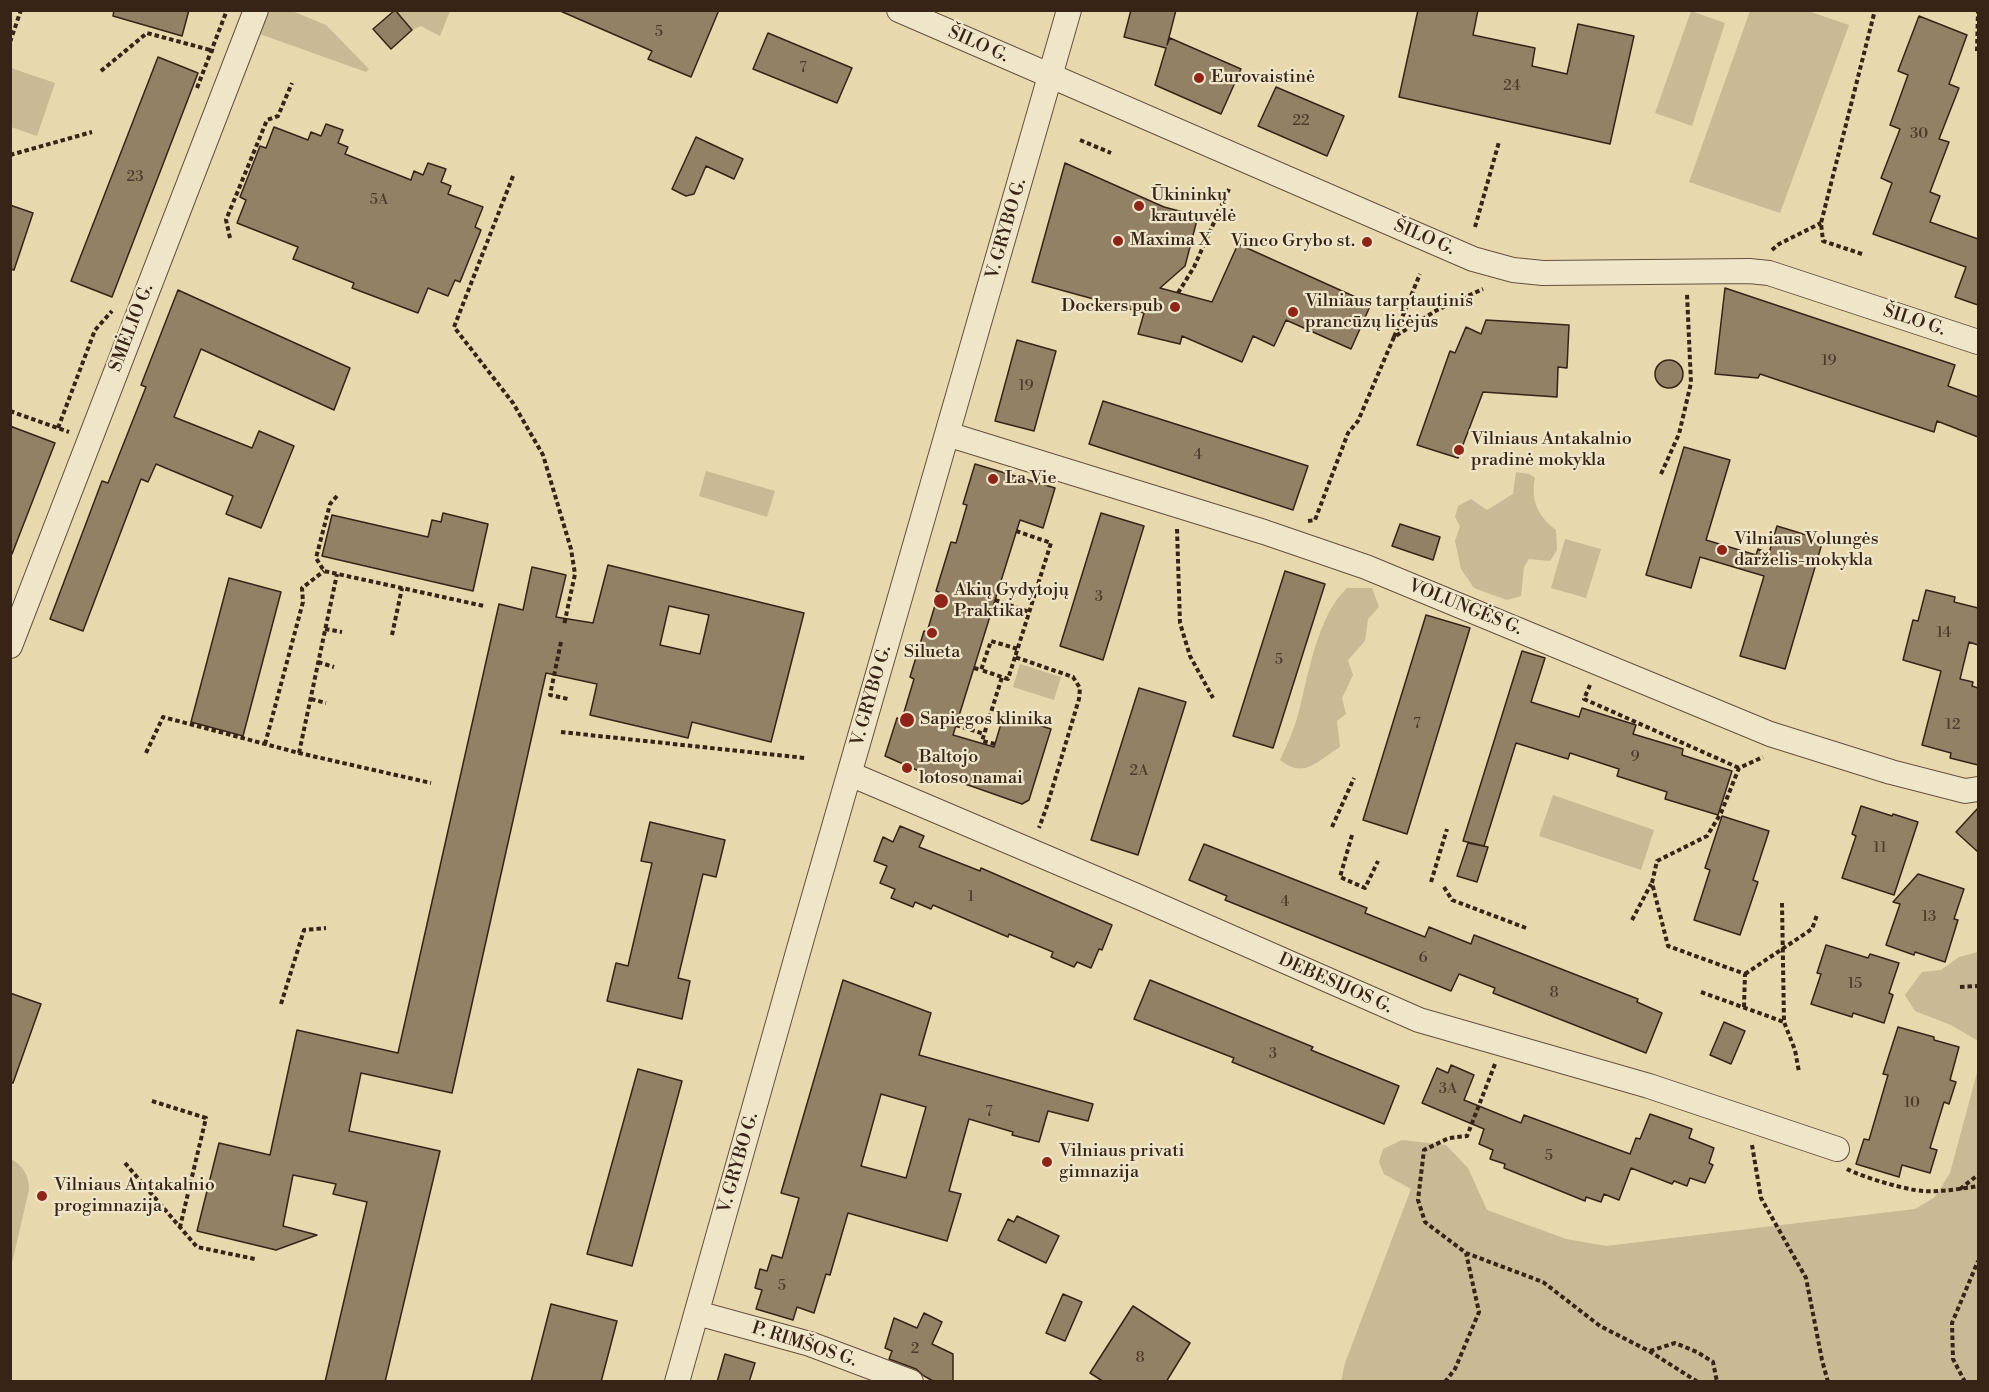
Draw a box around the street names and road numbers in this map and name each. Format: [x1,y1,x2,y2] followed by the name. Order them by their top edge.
[944,22,1012,68] street label: ŠILO G.
[982,176,1032,282] street label: V. GRYBO G.
[1390,216,1458,260] street label: ŠILO G.
[105,281,159,375] street label: SMĖLIO G.
[1880,301,1948,341] street label: ŠILO G.
[1405,575,1525,641] street label: VOLUNGĖS G.
[847,643,897,749] street label: V. GRYBO G.
[1275,949,1395,1019] street label: DEBESIJOS G.
[714,1110,764,1216] street label: V. GRYBO G.
[749,1318,859,1372] street label: P. RIMŠOS G.

